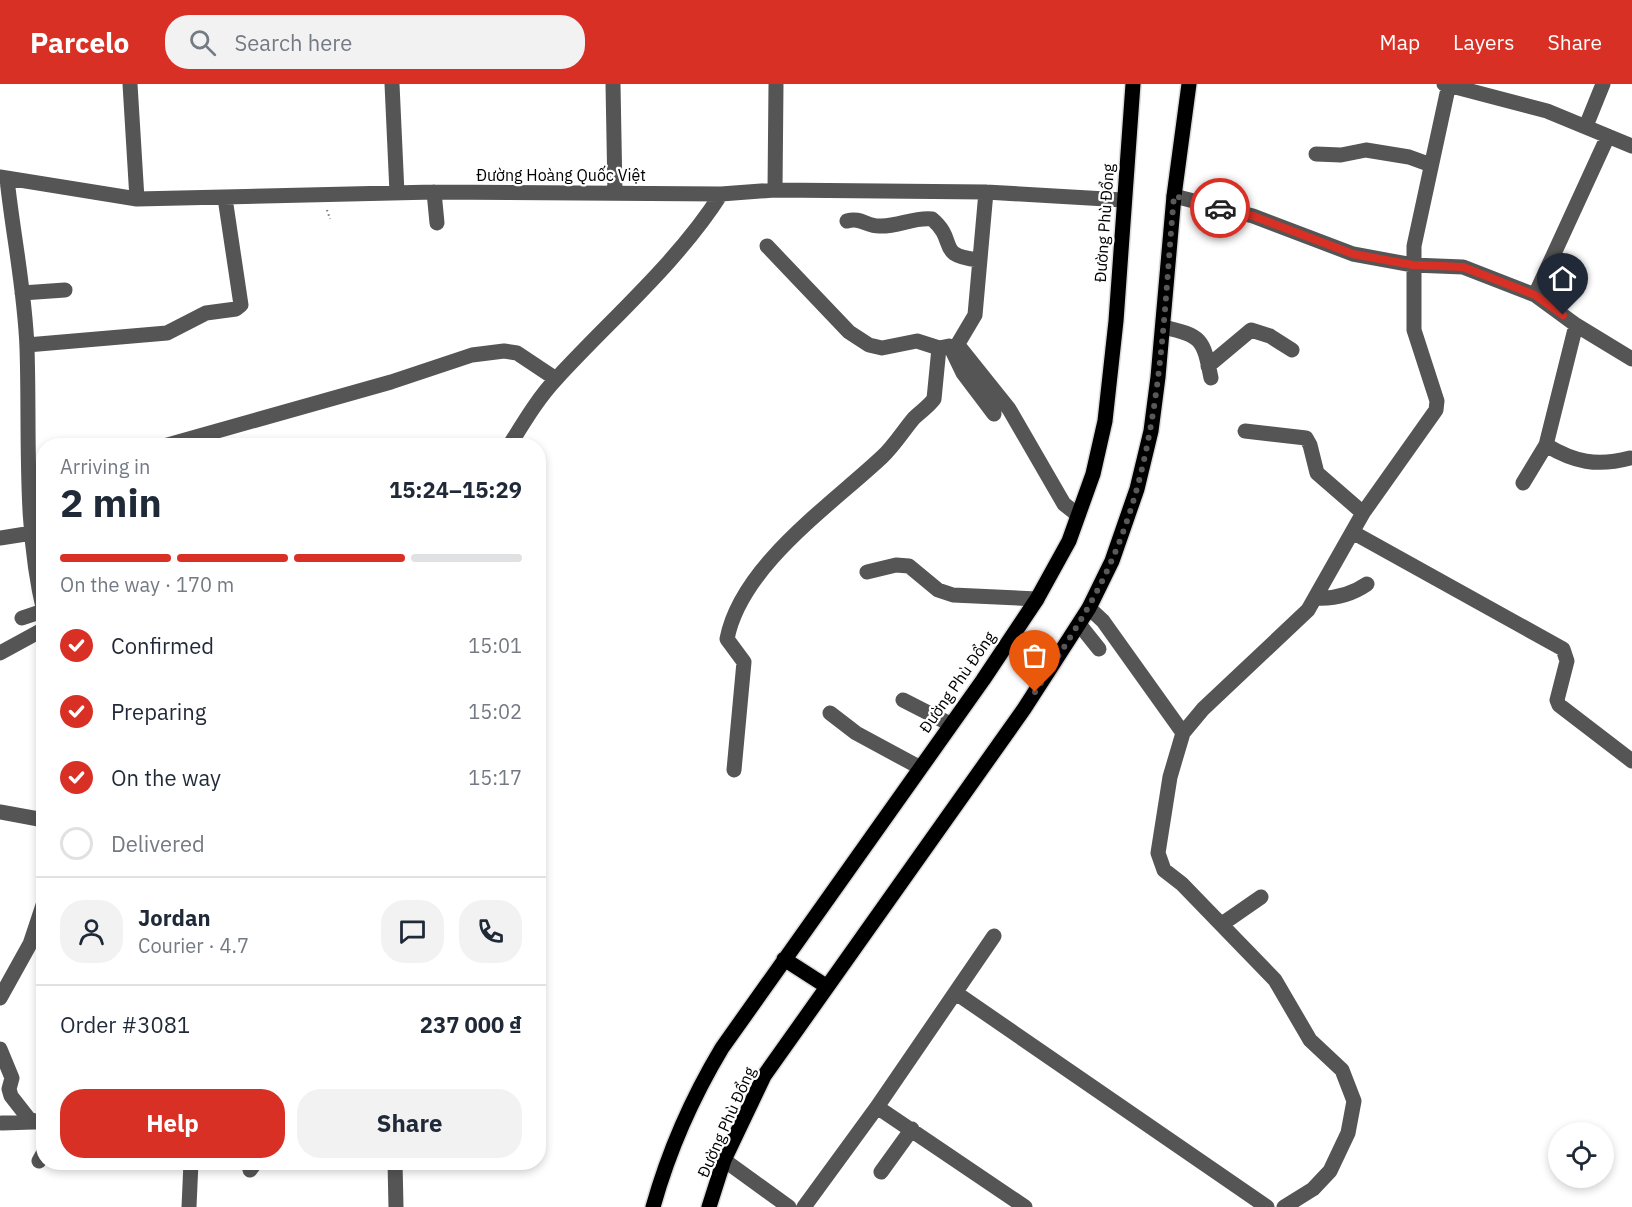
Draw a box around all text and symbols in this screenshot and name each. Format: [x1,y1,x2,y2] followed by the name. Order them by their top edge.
[165,15,585,69] search box
[30,24,129,61] text: Parcelo
[186,26,219,59] icon: search
[234,28,352,57] text: Search here
[1380,28,1420,56] text: Map
[1453,28,1515,56] text: Layers
[1548,28,1602,56] text: Share
[1090,162,1118,283] street label: Đường Phù Đổng
[476,165,646,185] street label: Đường Hoàng Quốc Việt
[1190,178,1250,238] courier
[1204,192,1237,225] icon: car
[1537,253,1588,315] pin
[1546,262,1579,295] icon: home
[60,453,150,480] text: Arriving in
[389,475,522,504] text: 15:24–15:29
[60,477,162,528] text: 2 min
[60,571,234,598] text: On the way · 170 m
[915,627,1000,737] street label: Đường Phù Đổng
[60,629,93,662] icon: check
[1009,630,1060,692] pin
[111,631,214,660] text: Confirmed
[468,632,522,659] text: 15:01
[1018,639,1051,672] icon: bag
[60,695,93,728] icon: check
[111,697,206,726] text: Preparing
[468,698,522,725] text: 15:02
[60,761,93,794] icon: check
[111,763,221,792] text: On the way
[468,764,522,791] text: 15:17
[111,829,205,858] text: Delivered
[60,900,123,963] button: person
[381,900,444,963] button: chat
[459,900,522,963] button: phone
[138,903,211,932] text: Jordan
[138,932,249,959] text: Courier · 4.7
[60,1010,190,1039] text: Order #3081
[420,1010,522,1039] text: 237 000 ₫
[693,1063,760,1180] street label: Đường Phù Đổng
[60,1089,285,1158] button: Help
[297,1089,522,1158] button: Share
[1548,1122,1614,1188] map controls
[1548,1122,1614,1188] button: locate

